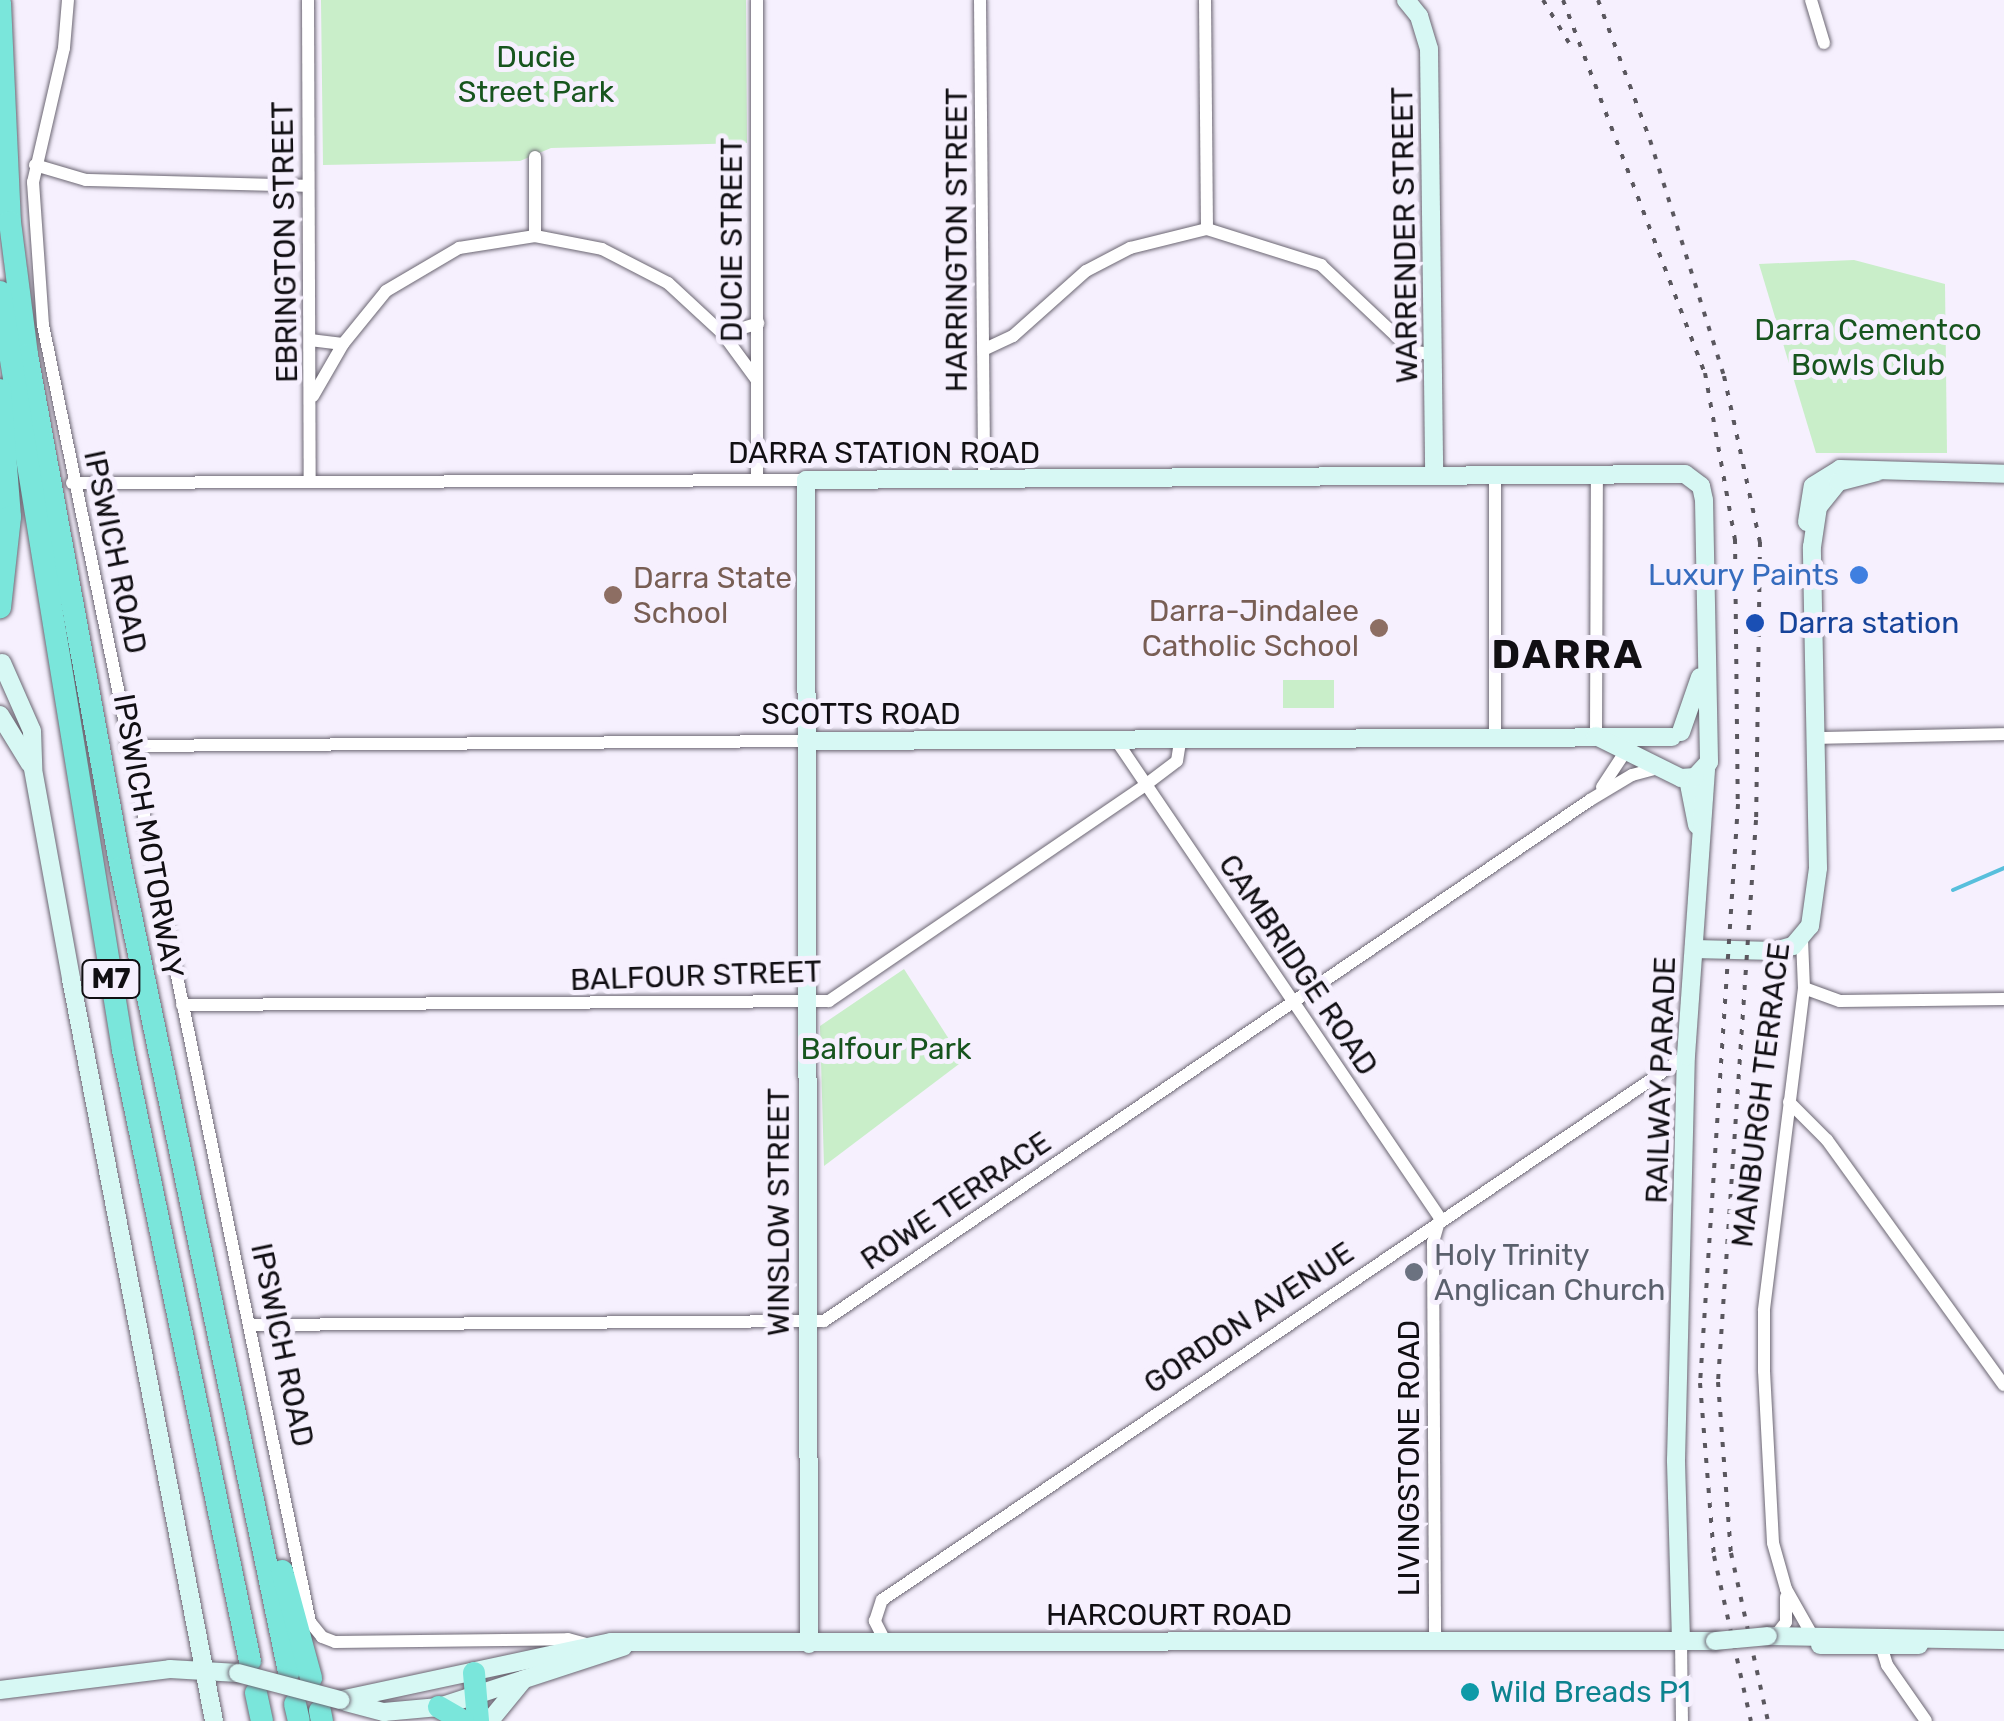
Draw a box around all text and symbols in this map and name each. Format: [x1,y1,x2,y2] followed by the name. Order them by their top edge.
[458,39,614,110] park label: Ducie Street Park
[1384,86,1426,384] street label: WARRENDER STREET
[939,88,975,392] street label: HARRINGTON STREET
[265,101,305,383] street label: EBRINGTON STREET
[714,138,750,342] street label: DUCIE STREET
[1754,312,1982,382] park label: Darra Cementco Bowls Club
[728,435,1040,471] street label: DARRA STATION ROAD
[76,447,154,657] street label: IPSWICH ROAD
[1647,557,1839,593] place label: Luxury Paints
[633,560,792,630] place label: Darra State School
[1848,564,1870,586] marker: Luxury Paints
[602,584,624,606] marker: Darra State School
[1142,593,1359,664] place label: Darra-Jindalee Catholic School
[1778,605,1960,641] place label: Darra station
[1742,610,1768,636] marker: Darra station
[1368,617,1390,639] marker: Darra-Jindalee Catholic School
[1491,631,1645,679] district label: DARRA
[105,691,191,981] street label: IPSWICH MOTORWAY
[761,696,961,732] street label: SCOTTS ROAD
[1211,848,1385,1082] street label: CAMBRIDGE ROAD
[1724,940,1798,1250] street label: MANBURGH TERRACE
[570,954,822,998] street label: BALFOUR STREET
[1639,955,1683,1205] street label: RAILWAY PARADE
[81,956,141,1002] road number: M7
[800,1031,972,1067] park label: Balfour Park
[761,1088,797,1336] street label: WINSLOW STREET
[854,1124,1058,1278] street label: ROWE TERRACE
[1137,1234,1361,1402] street label: GORDON AVENUE
[1434,1237,1666,1308] place label: Holy Trinity Anglican Church
[243,1240,321,1450] street label: IPSWICH ROAD
[1403,1261,1425,1283] marker: Holy Trinity Anglican Church
[1391,1320,1427,1596] street label: LIVINGSTONE ROAD
[1046,1597,1292,1633] street label: HARCOURT ROAD
[1490,1674,1691,1710] place label: Wild Breads P1
[1459,1681,1481,1703] marker: Wild Breads P1

